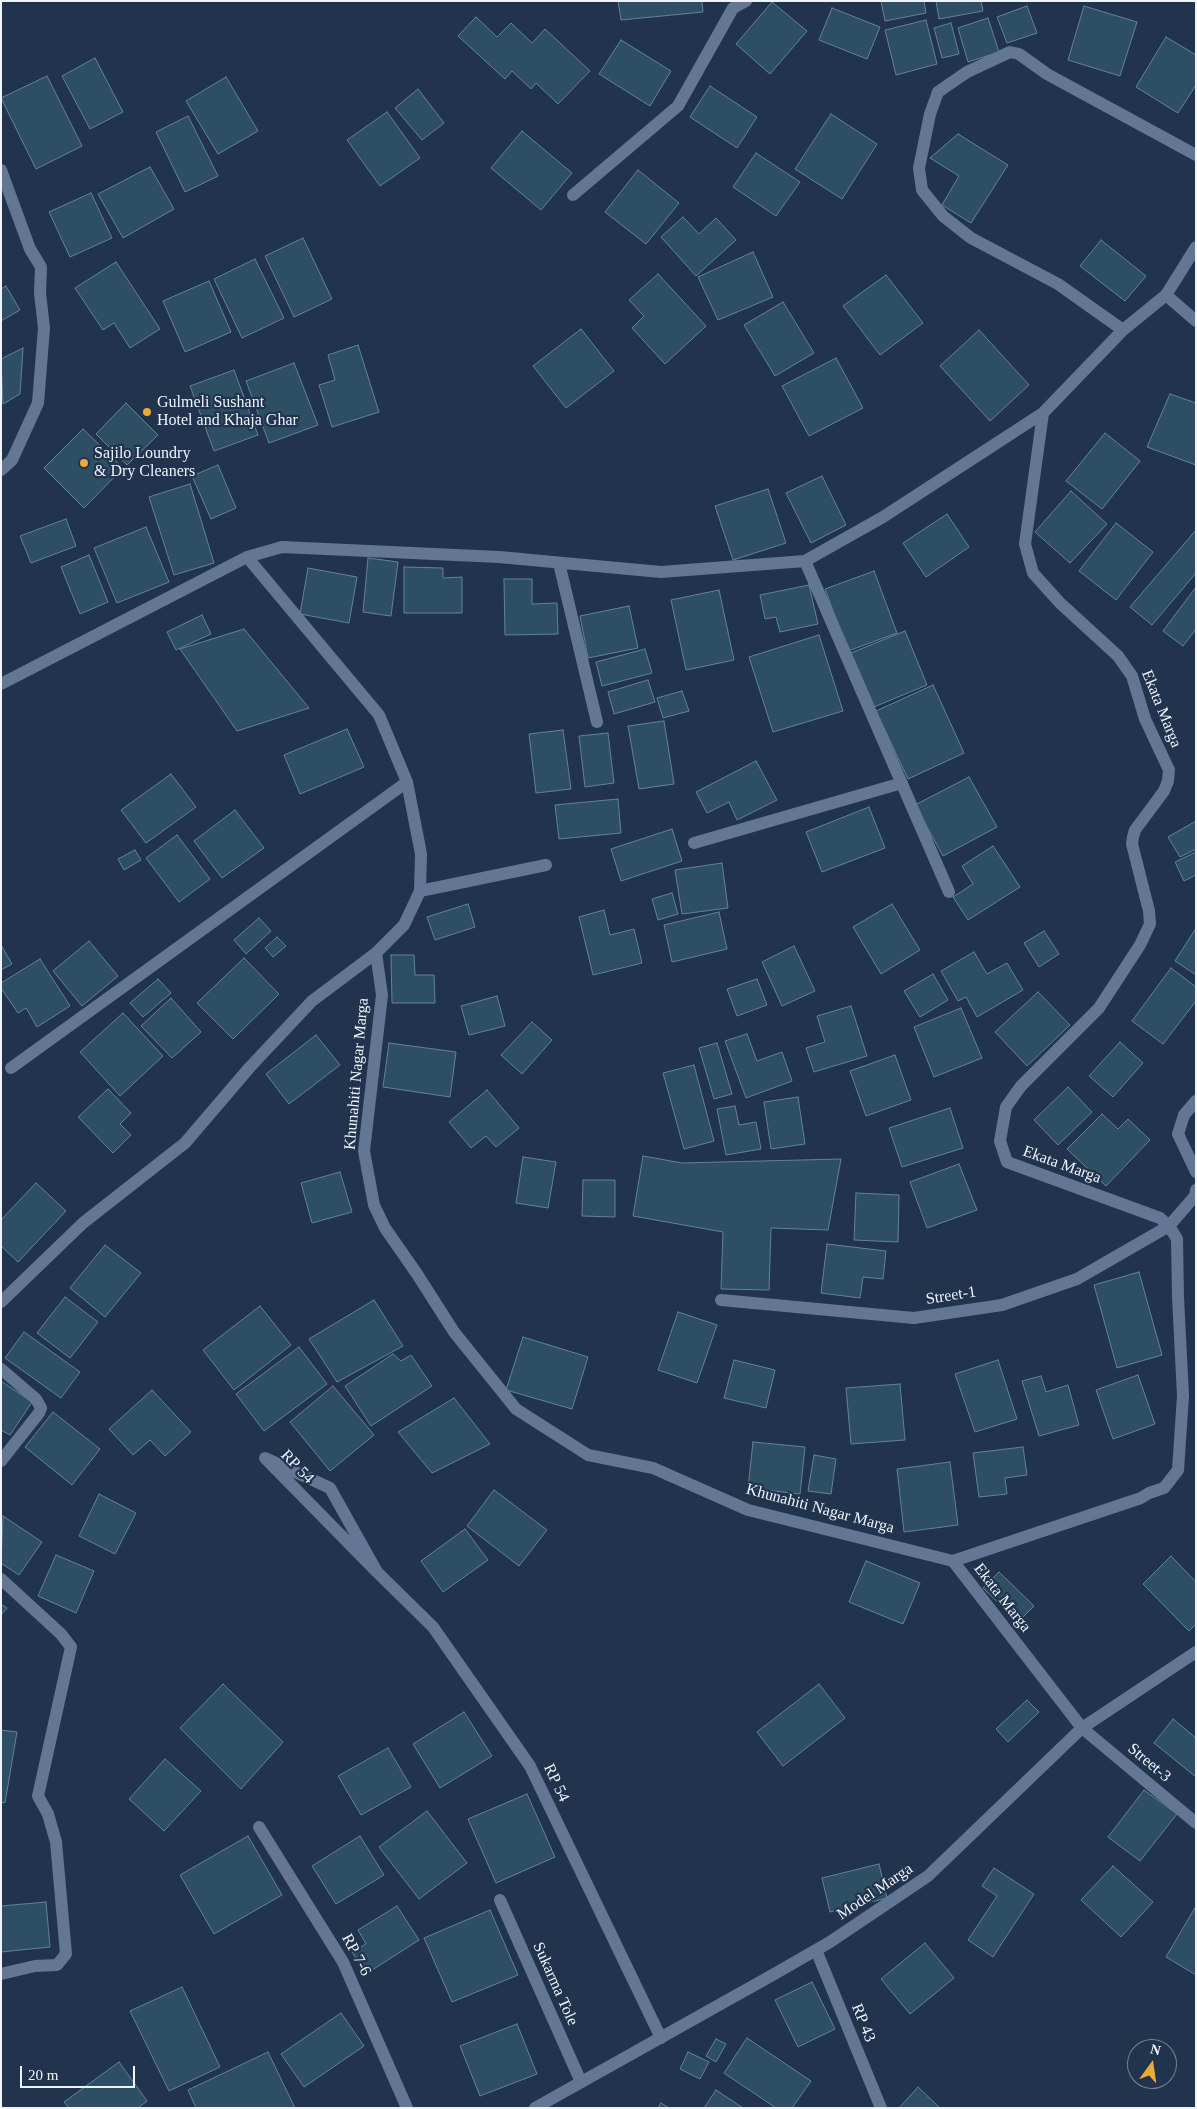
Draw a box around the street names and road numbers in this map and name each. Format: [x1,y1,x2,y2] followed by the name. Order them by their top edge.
[1137,667,1185,751] street label: Ekata Marga
[341,997,373,1151] street label: Khunahiti Nagar Marga
[1020,1142,1104,1188] street label: Ekata Marga
[924,1283,978,1309] street label: Street-1
[276,1446,318,1488] street label: RP 54
[744,1480,896,1538] street label: Khunahiti Nagar Marga
[969,1560,1035,1636] street label: Ekata Marga
[1123,1739,1175,1787] street label: Street-3
[539,1761,573,1805] street label: RP 54
[833,1860,917,1924] street label: Model Marga
[337,1931,375,1979] street label: RP 7-6
[528,1939,582,2029] street label: Sukarma Tole
[847,2001,879,2045] street label: RP 43

